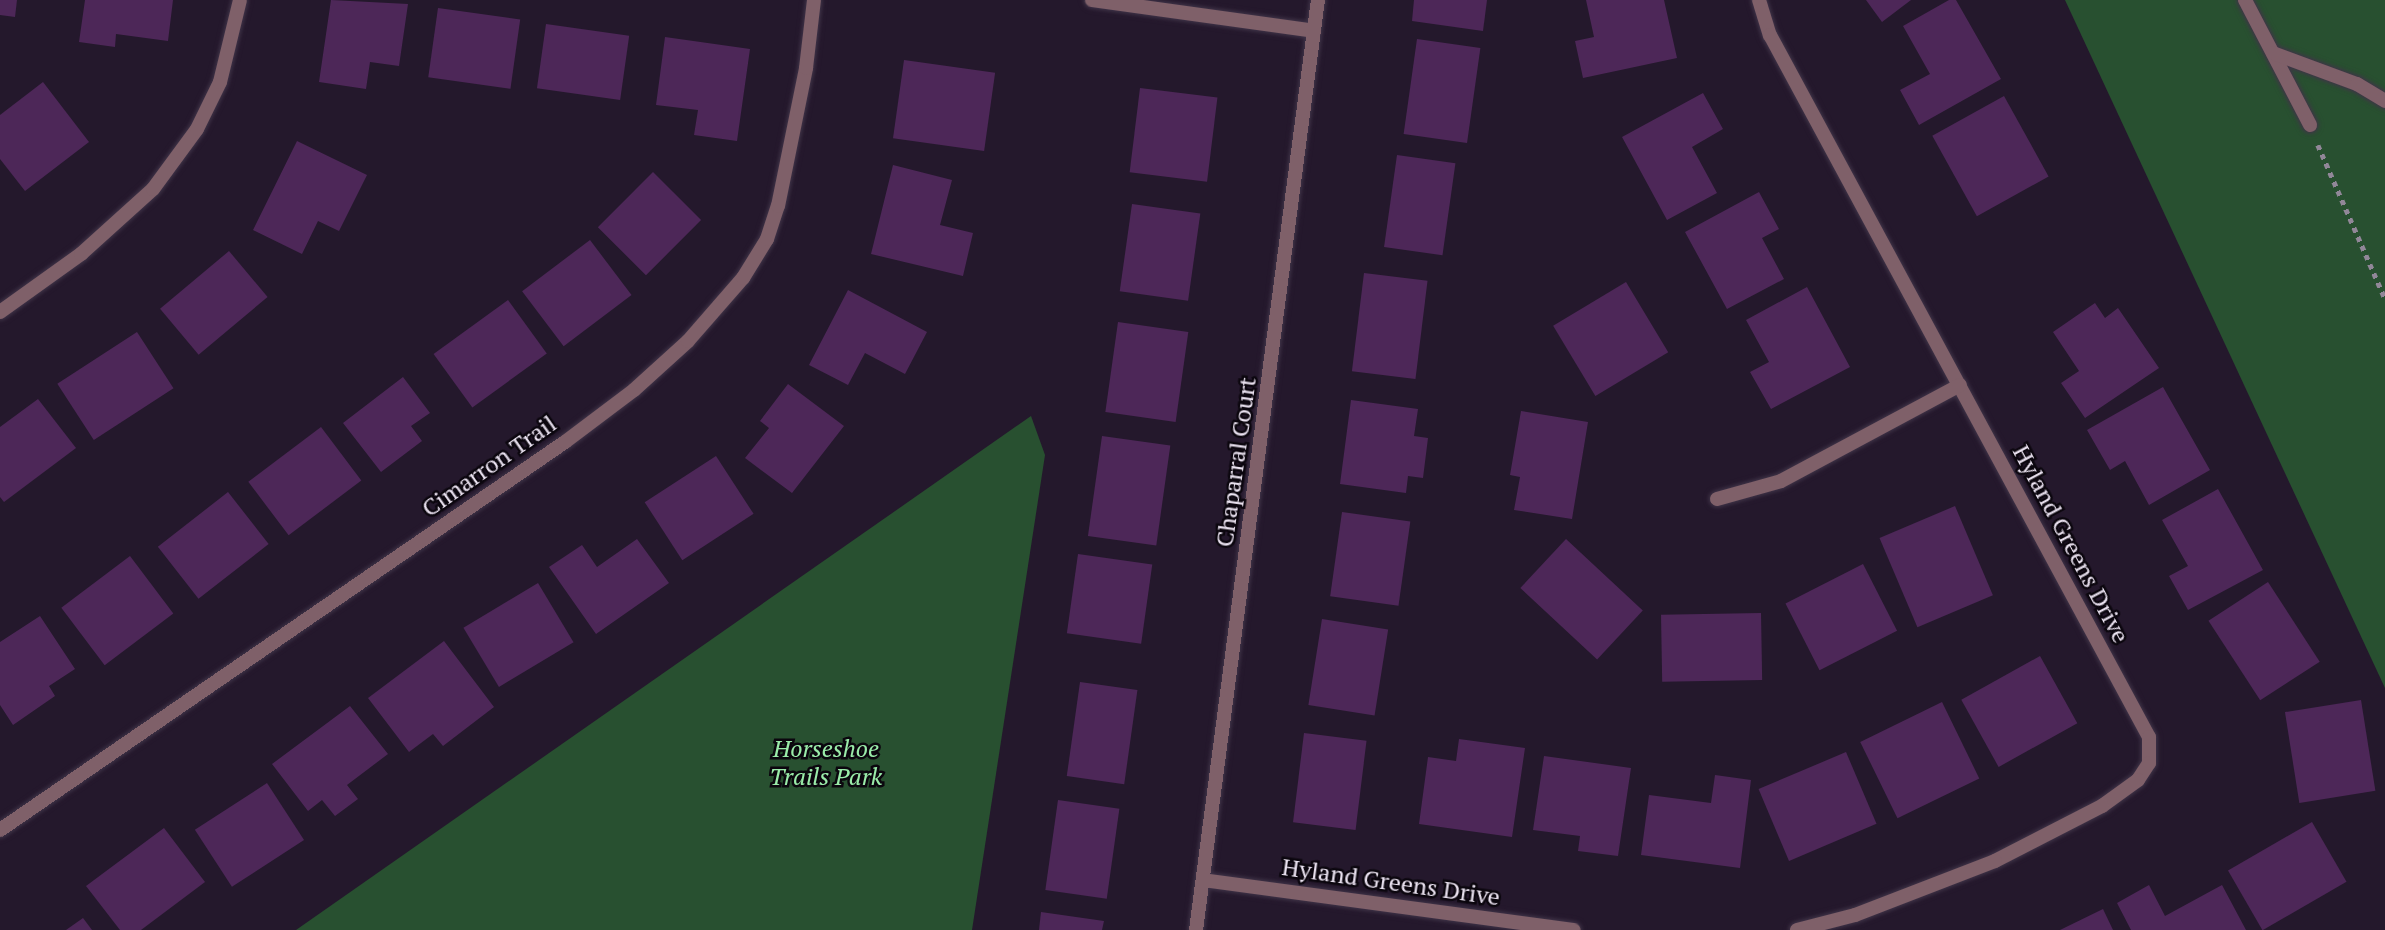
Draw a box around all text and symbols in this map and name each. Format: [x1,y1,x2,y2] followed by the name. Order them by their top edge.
[1210,375,1262,549] street label: Chaparral Court
[416,409,562,523] street label: Cimarron Trail
[2007,440,2135,648] street label: Hyland Greens Drive
[770,735,882,791] park label: Horseshoe Trails Park
[1280,852,1502,912] street label: Hyland Greens Drive

